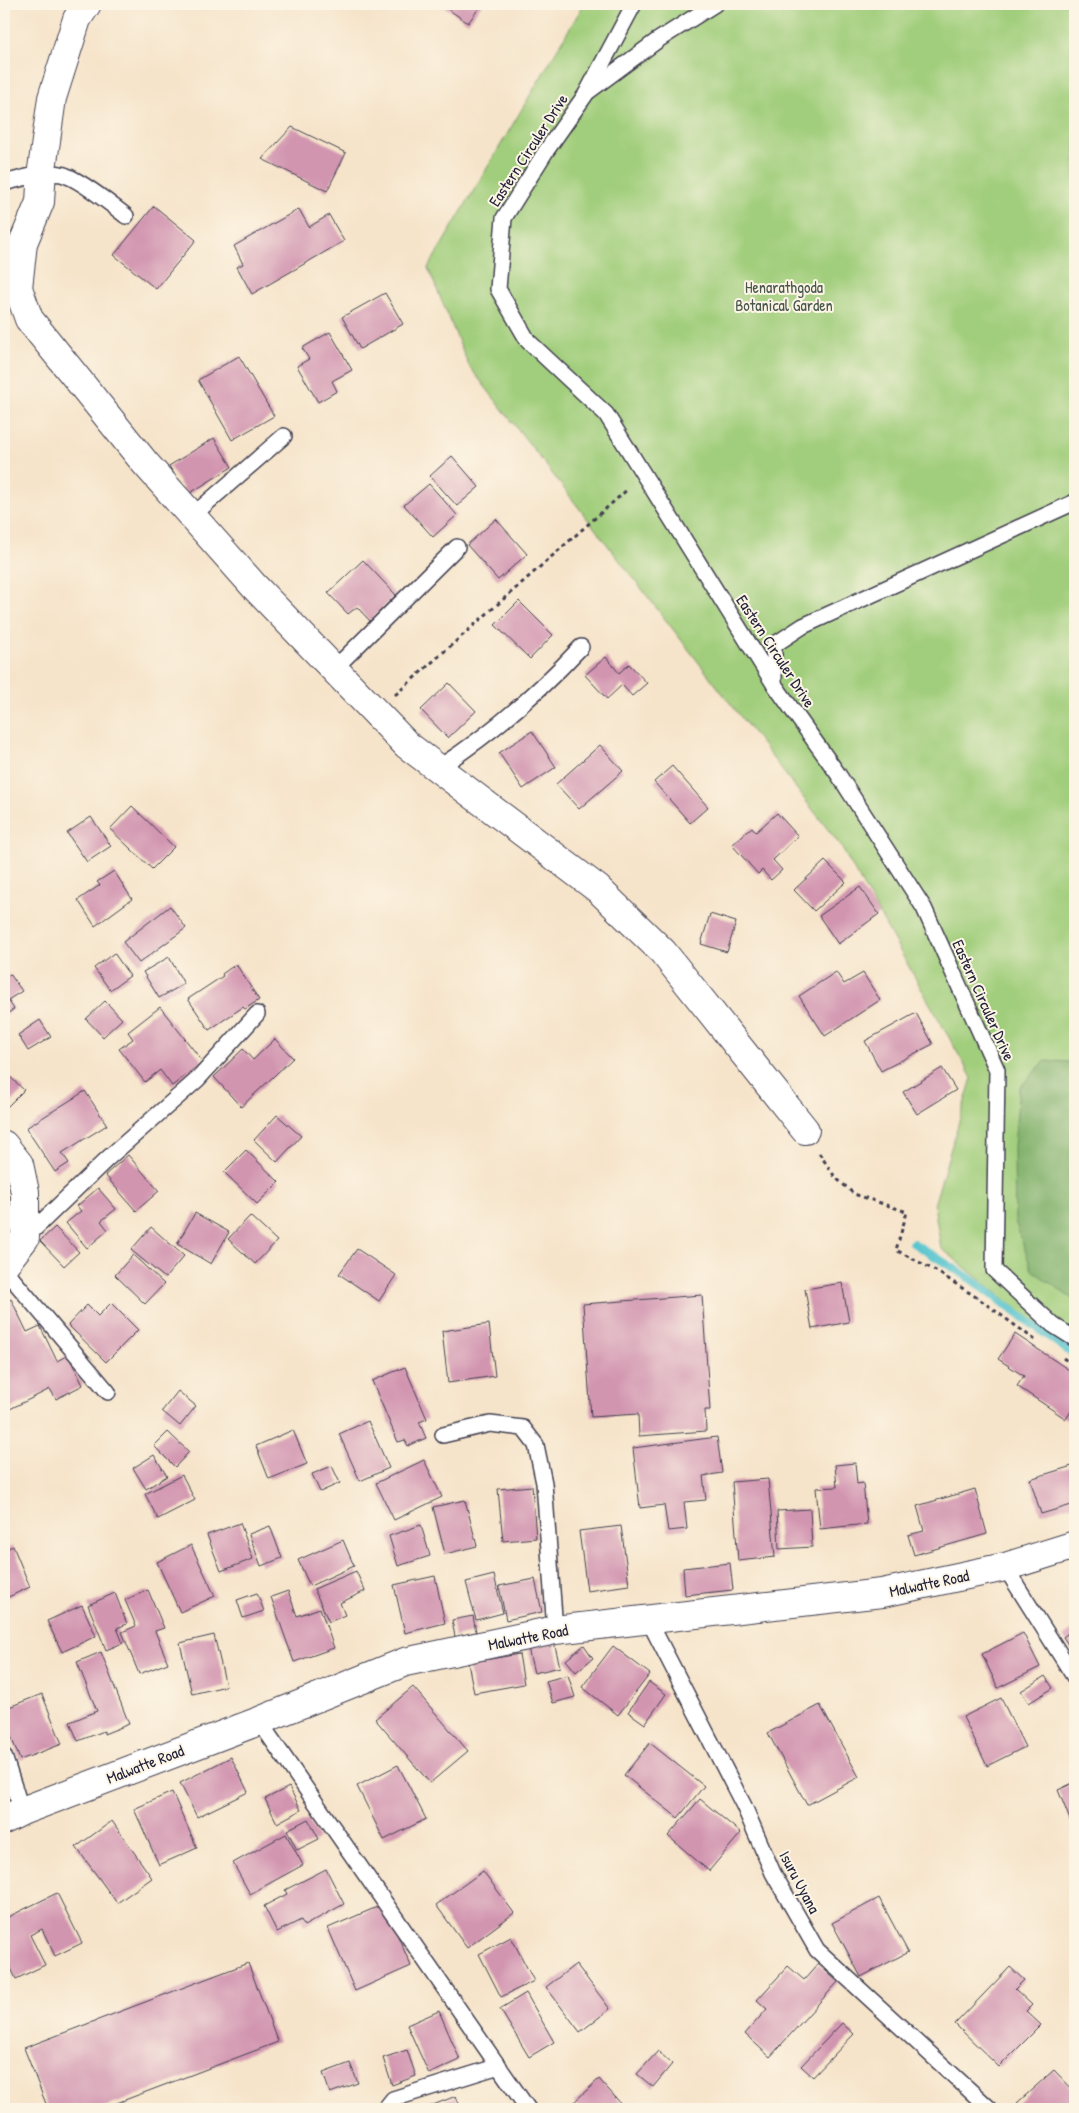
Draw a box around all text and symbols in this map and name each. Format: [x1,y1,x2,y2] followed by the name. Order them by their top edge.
[483,89,573,211] street label: Eastern Circuler Drive
[735,276,833,316] park label: Henarathgoda Botanical Garden
[731,590,821,712] street label: Eastern Circuler Drive
[947,936,1021,1064] street label: Eastern Circuler Drive
[887,1564,971,1602] street label: Malwatte Road
[486,1618,570,1656] street label: Malwatte Road
[103,1739,187,1789] street label: Malwatte Road
[774,1847,826,1917] street label: Isuru Uyana

